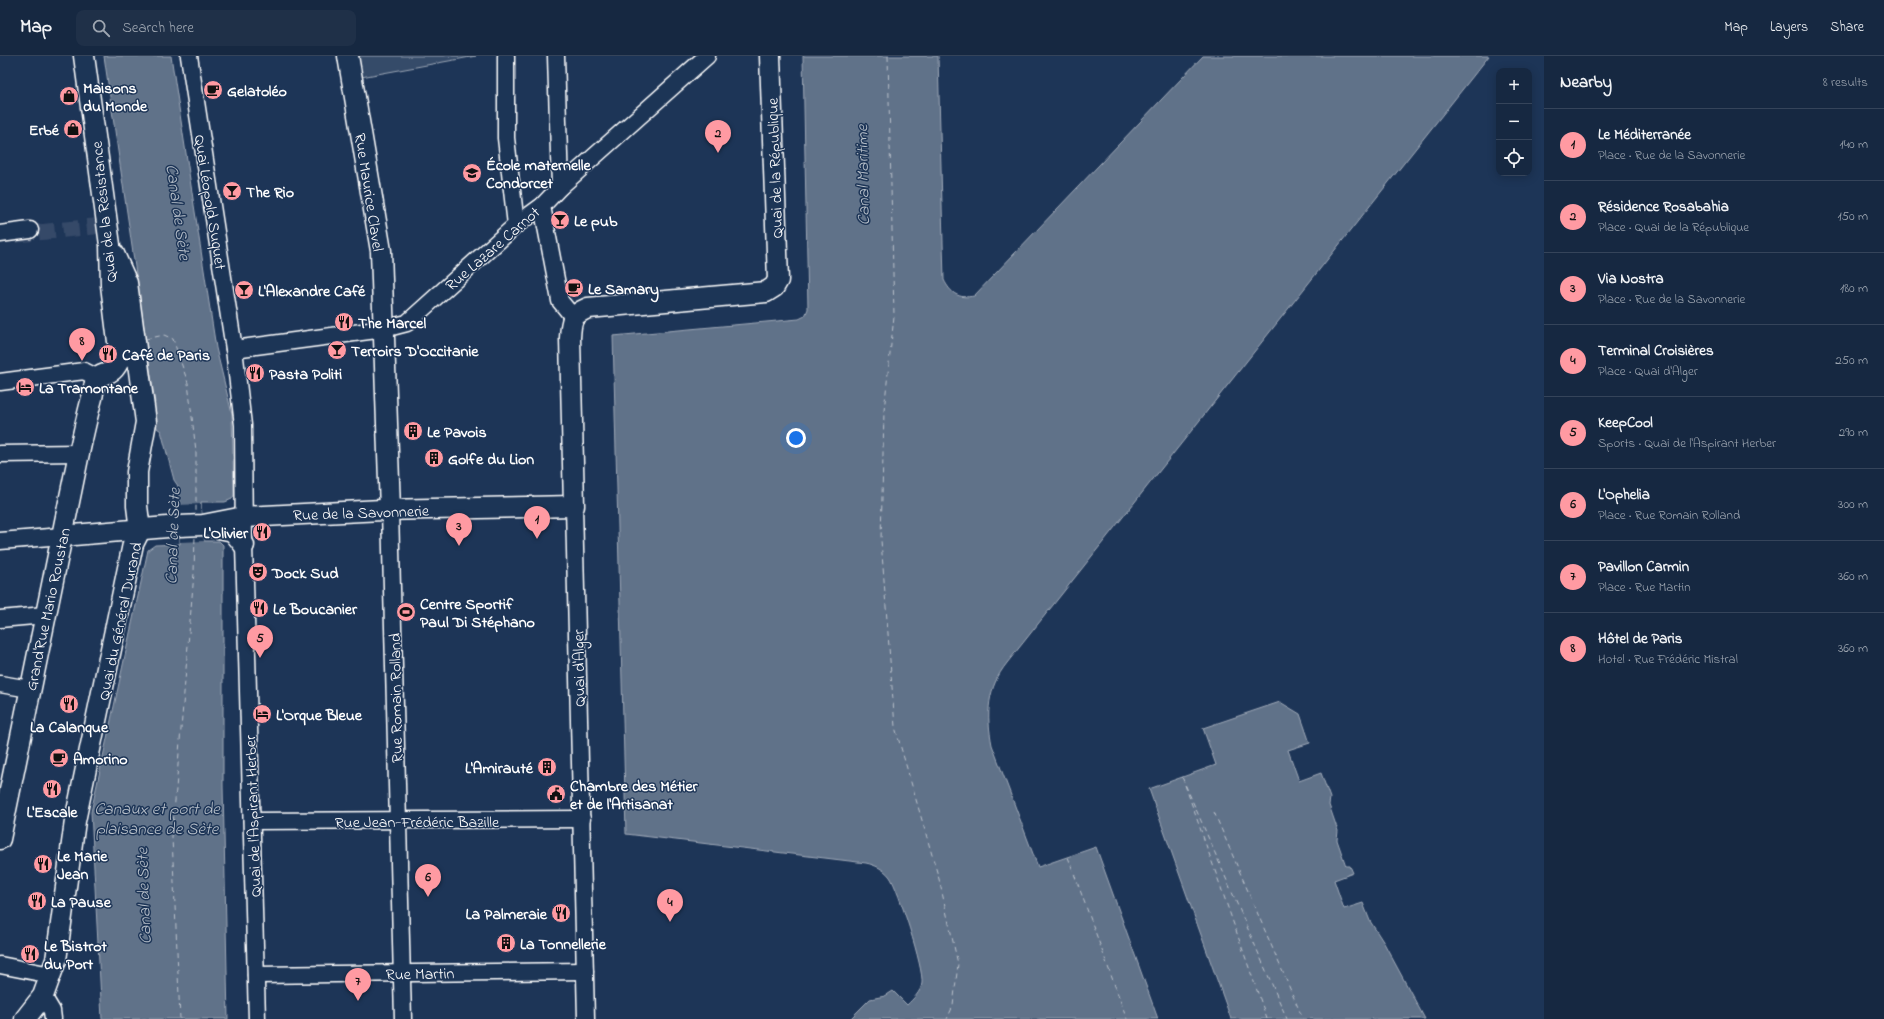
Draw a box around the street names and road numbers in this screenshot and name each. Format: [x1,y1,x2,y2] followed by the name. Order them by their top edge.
[762,96,790,239] street label: Quai de la République
[347,132,389,253] street label: Rue Maurice Clavel
[187,133,232,272] street label: Quai Léopold Suquet
[86,139,124,284] street label: Quai de la Résistance
[440,201,547,298] street label: Rue Lazare Carnot
[293,500,430,528] street label: Rue de la Savonnerie
[20,526,78,693] street label: Grand'Rue Mario Roustan
[92,540,149,703] street label: Quai du Général Durand
[567,629,593,707] street label: Quai d'Alger
[384,633,410,763] street label: Rue Romain Rolland
[239,735,269,897] street label: Quai de l'Aspirant Herber
[335,811,500,835] street label: Rue Jean-Frédéric Bazille
[386,962,455,988] street label: Rue Martin

